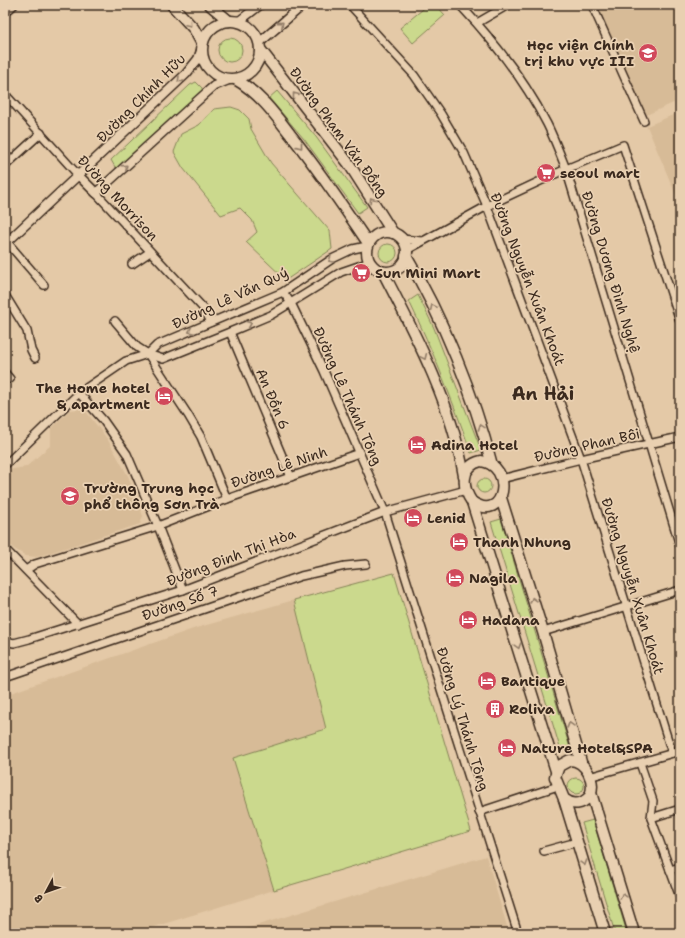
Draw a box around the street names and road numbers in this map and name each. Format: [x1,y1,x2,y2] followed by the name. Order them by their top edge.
[93,50,189,146] street label: Đường Chính Hữu
[286,63,392,201] street label: Đường Phạm Văn Đồng
[74,152,162,245] street label: Đường Morrison
[578,189,644,355] street label: Đường Dương Đình Nghệ
[487,190,569,368] street label: Đường Nguyễn Xuân Khoát
[169,263,291,333] street label: Đường Lê Văn Quý
[309,324,387,468] street label: Đường Lê Thánh Tông
[252,366,294,432] street label: An Đồn 6
[532,424,642,466] street label: Đường Phan Bôi
[229,442,329,492] street label: Đường Lê Ninh
[597,495,669,677] street label: Đường Nguyễn Xuân Khoát
[164,524,298,590] street label: Đường Đinh Thị Hòa
[140,582,220,624] street label: Đường Số 7
[433,645,493,793] street label: Đường Lý Thánh Tông

